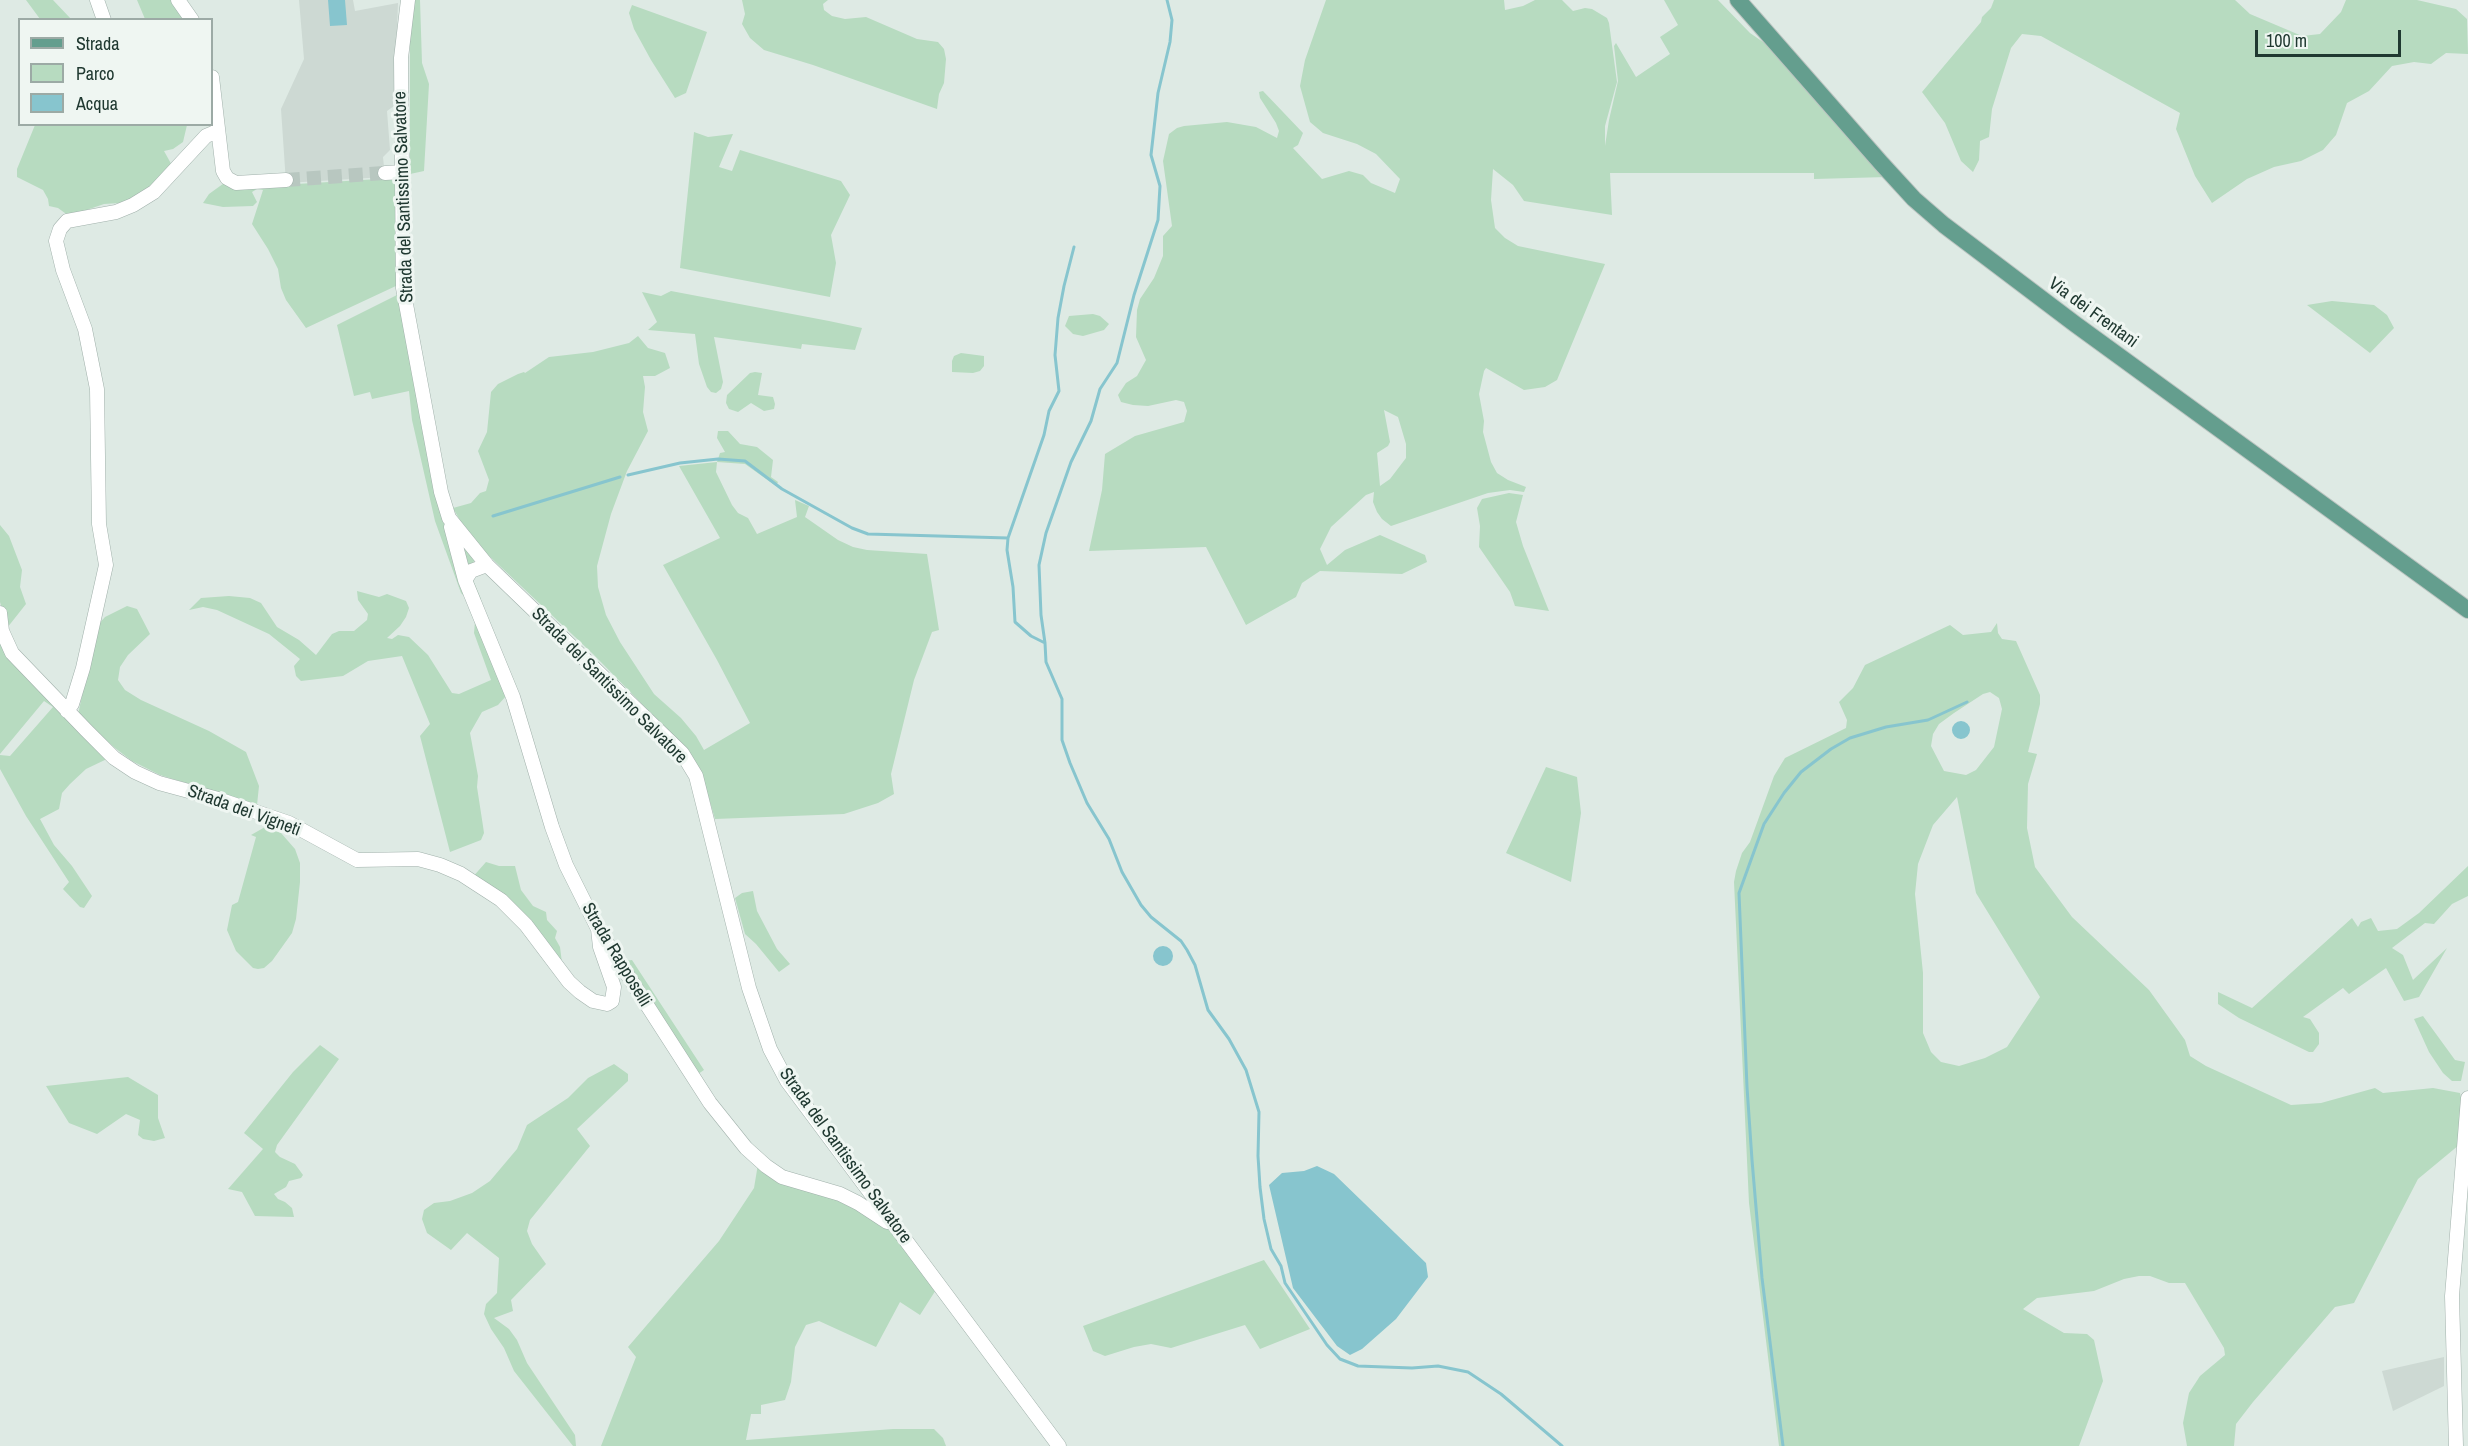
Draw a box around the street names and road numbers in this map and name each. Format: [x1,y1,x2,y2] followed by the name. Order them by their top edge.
[390,91,418,303] street label: Strada del Santissimo Salvatore
[2044,273,2142,353] street label: Via dei Frentani
[527,604,691,768] street label: Strada del Santissimo Salvatore
[185,781,303,841] street label: Strada dei Vigneti
[577,899,655,1011] street label: Strada Rapposelli
[774,1064,916,1248] street label: Strada del Santissimo Salvatore

